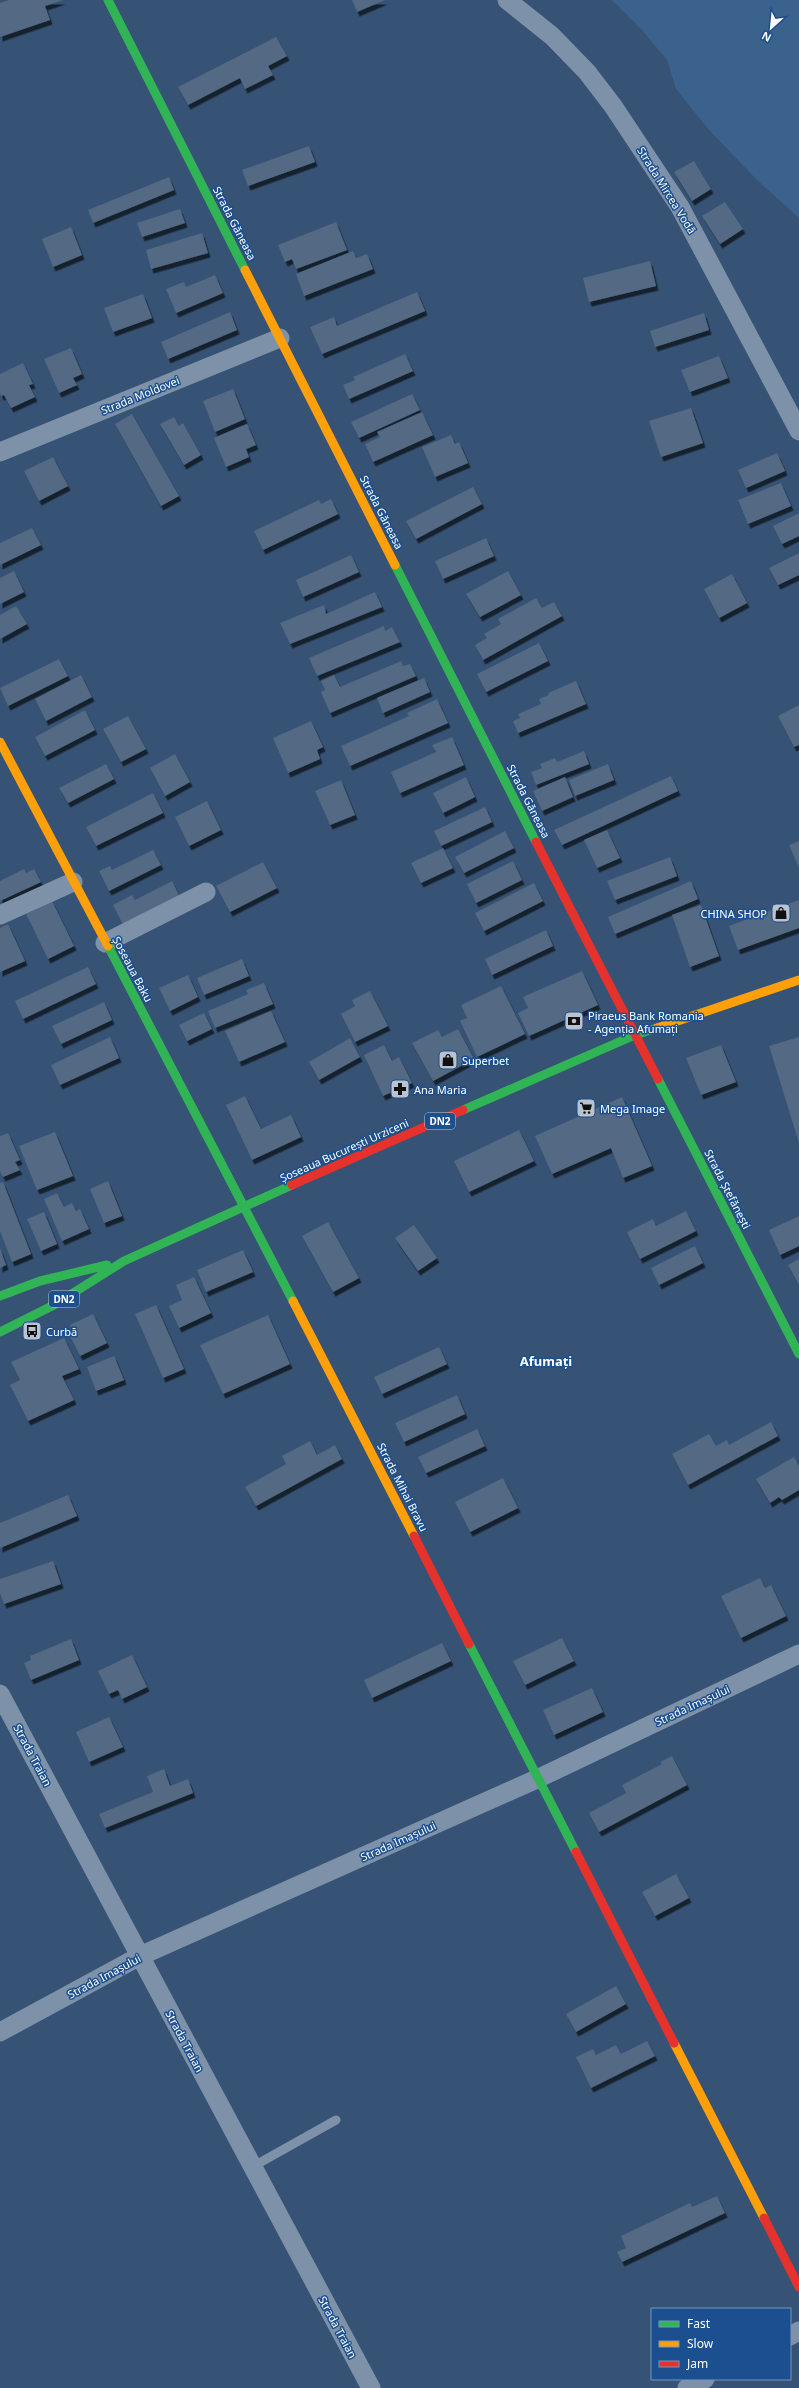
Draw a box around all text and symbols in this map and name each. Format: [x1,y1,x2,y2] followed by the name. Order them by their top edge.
[751,8,791,48] north arrow
[759,29,774,46] text: N
[634,144,700,236] street label: Strada Mircea Vodă
[210,183,260,263] street label: Strada Găneasa
[98,372,182,418] street label: Strada Moldovei
[357,472,407,552] street label: Strada Găneasa
[504,761,554,841] street label: Strada Găneasa
[770,902,792,924] shop icon: CHINA SHOP
[700,906,767,921] place label: CHINA SHOP
[109,934,157,1004] street label: Șoseaua Baku
[588,1008,704,1036] place label: Piraeus Bank Romania - Agenția Afumați
[563,1010,585,1032] bank icon: Piraeus Bank Romania - Agenția Afumați
[437,1049,459,1071] shop icon: Superbet
[462,1053,509,1068] place label: Superbet
[389,1078,411,1100] pharmacy icon: Ana Maria
[414,1082,467,1097] place label: Ana Maria
[575,1097,597,1119] supermarket icon: Mega Image
[600,1101,665,1116] place label: Mega Image
[425,1113,455,1129] road number: DN2
[277,1115,411,1185] street label: Șoseaua București Urziceni
[701,1147,755,1231] street label: Strada Ștefănești
[49,1291,79,1307] road number: DN2
[21,1320,43,1342] bus stop icon: Curbă
[46,1324,77,1339] place label: Curbă
[520,1352,572,1370] district label: Afumați
[374,1440,432,1534] street label: Strada Mihai Bravu
[652,1681,732,1729] street label: Strada Imașului
[10,1721,56,1789] street label: Strada Traian
[358,1818,438,1864] street label: Strada Imașului
[65,1950,143,2002] street label: Strada Imașului
[162,2007,208,2075] street label: Strada Traian
[315,2293,361,2361] street label: Strada Traian
[651,2308,791,2380] legend
[687,2315,711,2332] text: Fast
[687,2335,714,2352] text: Slow
[686,2355,708,2372] text: Jam

